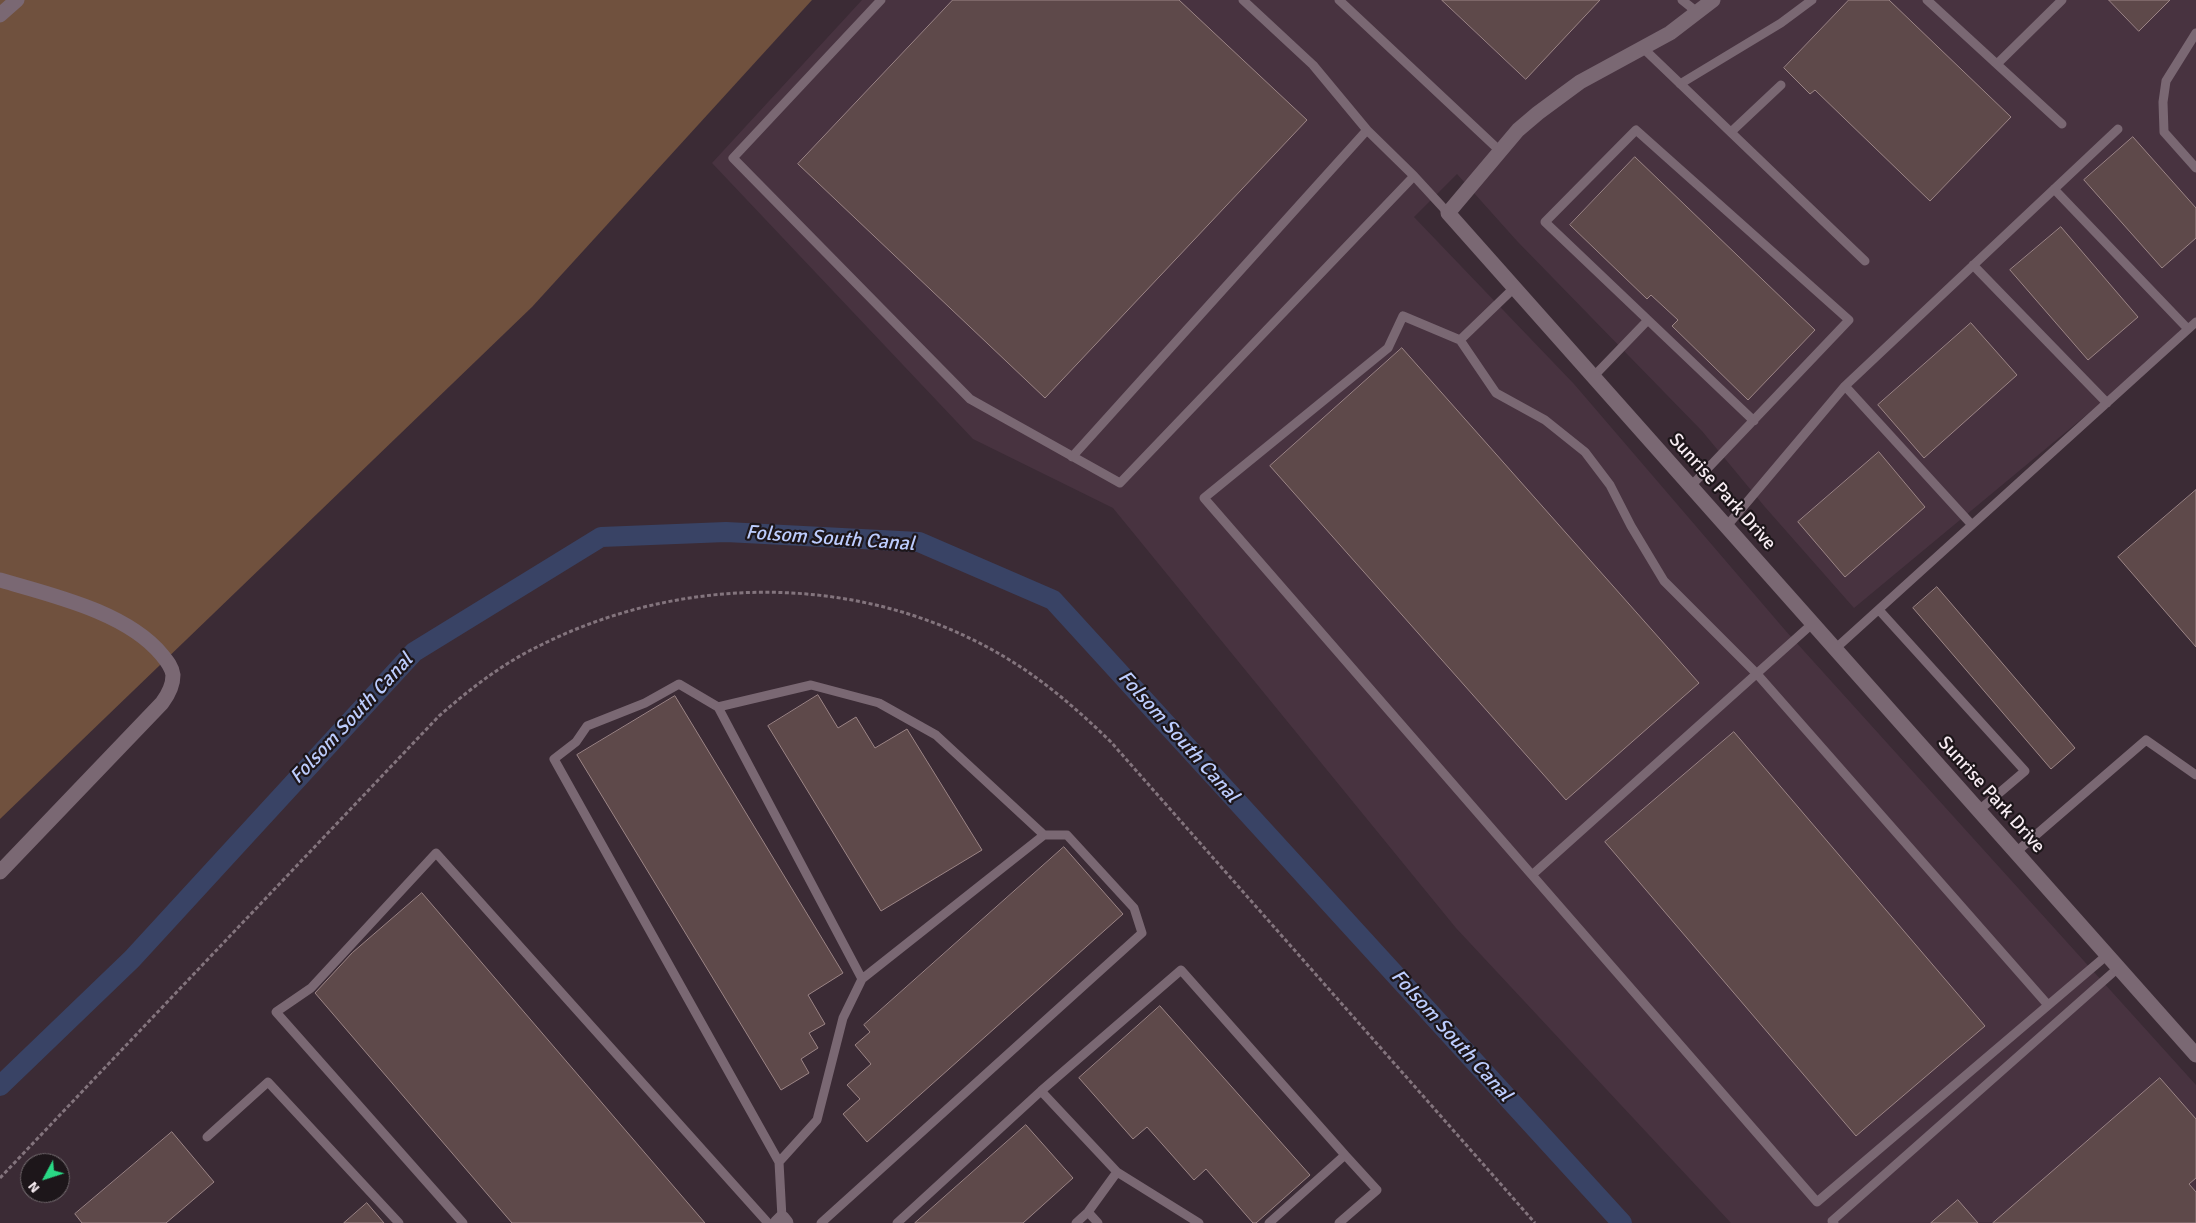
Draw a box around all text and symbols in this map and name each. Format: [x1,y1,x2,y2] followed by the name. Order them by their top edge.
[1664,429,1780,555] street label: Sunrise Park Drive
[745,521,915,557] water label: Folsom South Canal
[285,649,419,789] water label: Folsom South Canal
[1112,666,1244,808] water label: Folsom South Canal
[1933,732,2049,858] street label: Sunrise Park Drive
[1385,965,1517,1107] water label: Folsom South Canal
[20,1153,70,1203] north arrow
[24,1178,44,1197] text: N

